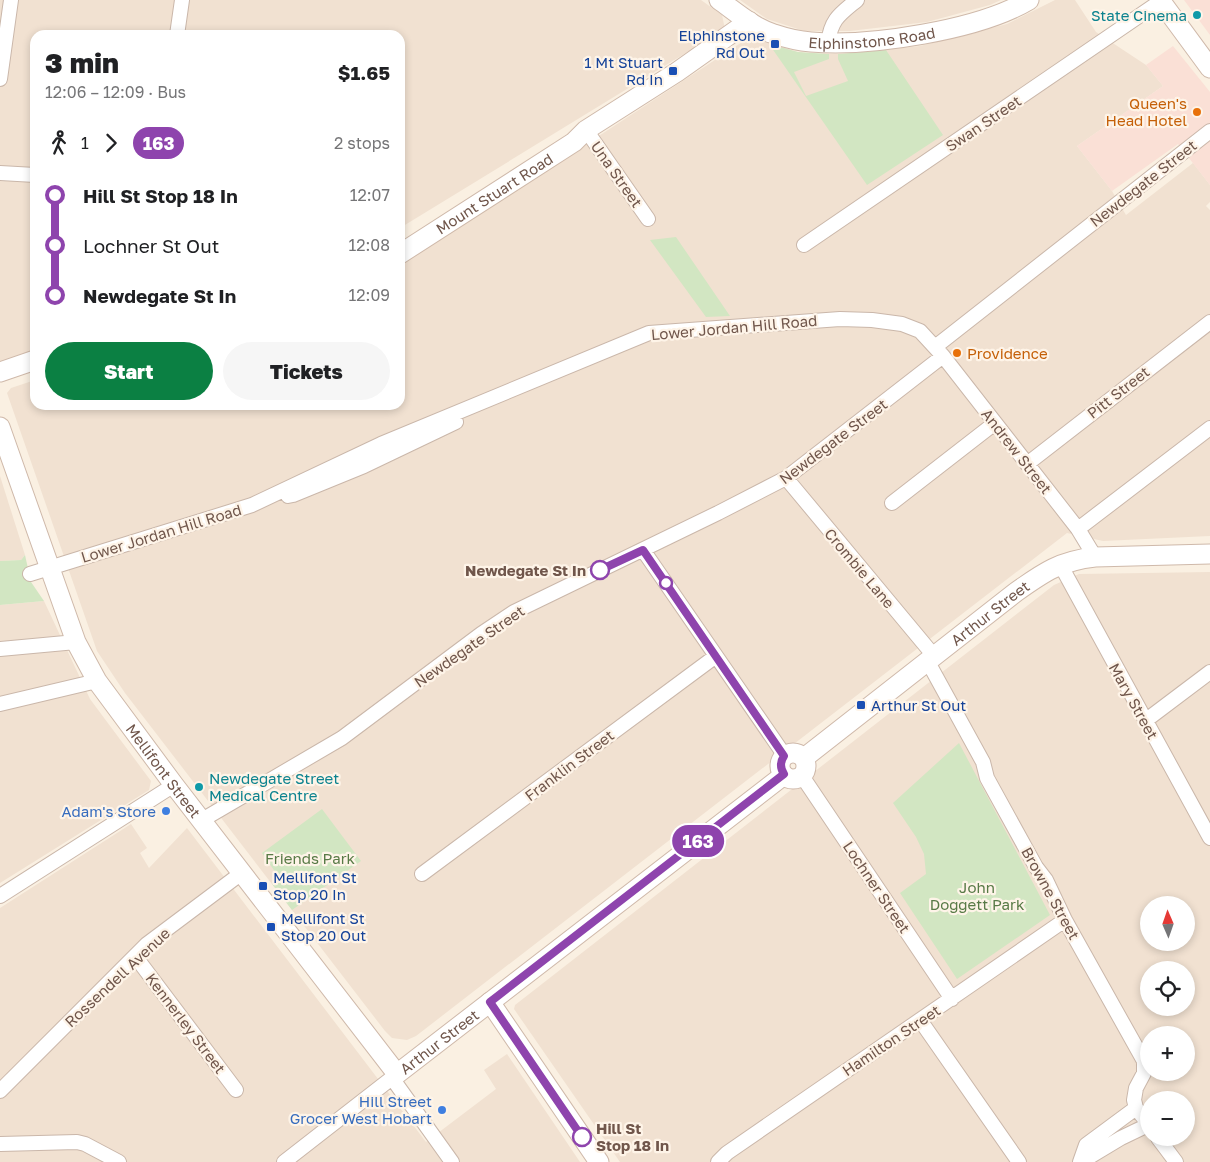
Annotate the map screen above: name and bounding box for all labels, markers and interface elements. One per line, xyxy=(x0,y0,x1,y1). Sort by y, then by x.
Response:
place label: State Cinema xyxy=(1091,6,1187,24)
marker: State Cinema xyxy=(1191,9,1203,21)
street label: Elphinstone Road xyxy=(808,23,937,52)
place label: Elphinstone Rd Out xyxy=(678,26,765,61)
marker: Elphinstone Rd Out xyxy=(769,38,781,50)
text: 3 min xyxy=(45,46,119,79)
place label: 1 Mt Stuart Rd In xyxy=(584,53,663,88)
text: $1.65 xyxy=(338,61,390,84)
marker: 1 Mt Stuart Rd In xyxy=(667,65,679,77)
text: 12:06 – 12:09 · Bus xyxy=(45,82,186,102)
street label: Swan Street xyxy=(942,91,1024,155)
place label: Queen's Head Hotel xyxy=(1106,94,1187,129)
marker: Queen's Head Hotel xyxy=(1191,106,1203,118)
icon: walk xyxy=(45,129,73,157)
icon: forward xyxy=(97,129,125,157)
text: 163 xyxy=(143,132,174,154)
text: 1 xyxy=(81,133,89,153)
text: 2 stops xyxy=(334,133,390,153)
street label: Newdegate Street xyxy=(1086,136,1200,230)
street label: Una Street xyxy=(588,137,646,211)
street label: Mount Stuart Road xyxy=(432,149,556,238)
text: Hill St Stop 18 In xyxy=(83,184,238,207)
text: 12:07 xyxy=(350,185,390,205)
text: Lochner St Out xyxy=(83,234,219,257)
text: 12:08 xyxy=(348,235,390,255)
text: Newdegate St In xyxy=(83,284,236,307)
text: 12:09 xyxy=(349,285,390,305)
street label: Lower Jordan Hill Road xyxy=(650,311,818,343)
button: Start xyxy=(45,342,213,400)
button: Tickets xyxy=(223,342,390,400)
place label: Providence xyxy=(967,344,1048,362)
marker: Providence xyxy=(951,347,963,359)
street label: Pitt Street xyxy=(1083,362,1153,422)
street label: Newdegate Street xyxy=(776,395,890,487)
street label: Andrew Street xyxy=(978,405,1056,497)
street label: Lower Jordan Hill Road xyxy=(79,500,243,566)
street label: Crombie Lane xyxy=(821,524,899,612)
marker: Newdegate St In xyxy=(590,560,610,580)
place label: Newdegate St In xyxy=(465,561,586,579)
unlabelled marker xyxy=(659,576,673,590)
street label: Arthur Street xyxy=(947,576,1033,649)
street label: Newdegate Street xyxy=(410,601,528,691)
street label: Mary Street xyxy=(1106,660,1162,742)
place label: Arthur St Out xyxy=(871,696,966,714)
marker: Arthur St Out xyxy=(855,699,867,711)
street label: Mellifont Street xyxy=(123,720,205,821)
street label: Franklin Street xyxy=(521,726,617,804)
place label: Newdegate Street Medical Centre xyxy=(209,769,339,804)
marker: Newdegate Street Medical Centre xyxy=(193,781,205,793)
place label: Adam's Store xyxy=(62,802,156,820)
marker: Adam's Store xyxy=(160,805,172,817)
line badge: 163 xyxy=(669,825,727,857)
text: 163 xyxy=(682,830,714,852)
street label: Lochner Street xyxy=(840,838,914,936)
street label: Browne Street xyxy=(1018,844,1084,942)
park label: Friends Park xyxy=(265,849,356,867)
place label: Mellifont St Stop 20 In xyxy=(273,868,357,903)
park label: John Doggett Park xyxy=(930,878,1025,913)
marker: Mellifont St Stop 20 In xyxy=(257,880,269,892)
north arrow xyxy=(1140,896,1195,951)
map controls xyxy=(1140,896,1195,1146)
place label: Mellifont St Stop 20 Out xyxy=(281,909,366,944)
marker: Mellifont St Stop 20 Out xyxy=(265,921,277,933)
street label: Rossendell Avenue xyxy=(61,923,173,1030)
button: locate xyxy=(1140,961,1195,1016)
street label: Kennerley Street xyxy=(142,969,230,1077)
street label: Hamilton Street xyxy=(839,1001,943,1079)
street label: Arthur Street xyxy=(396,1005,482,1078)
button: + xyxy=(1140,1026,1195,1081)
button: − xyxy=(1140,1091,1195,1146)
place label: Hill Street Grocer West Hobart xyxy=(290,1092,432,1127)
marker: Hill Street Grocer West Hobart xyxy=(436,1104,448,1116)
place label: Hill St Stop 18 In xyxy=(596,1119,669,1154)
marker: Hill St Stop 18 In xyxy=(572,1127,592,1147)

